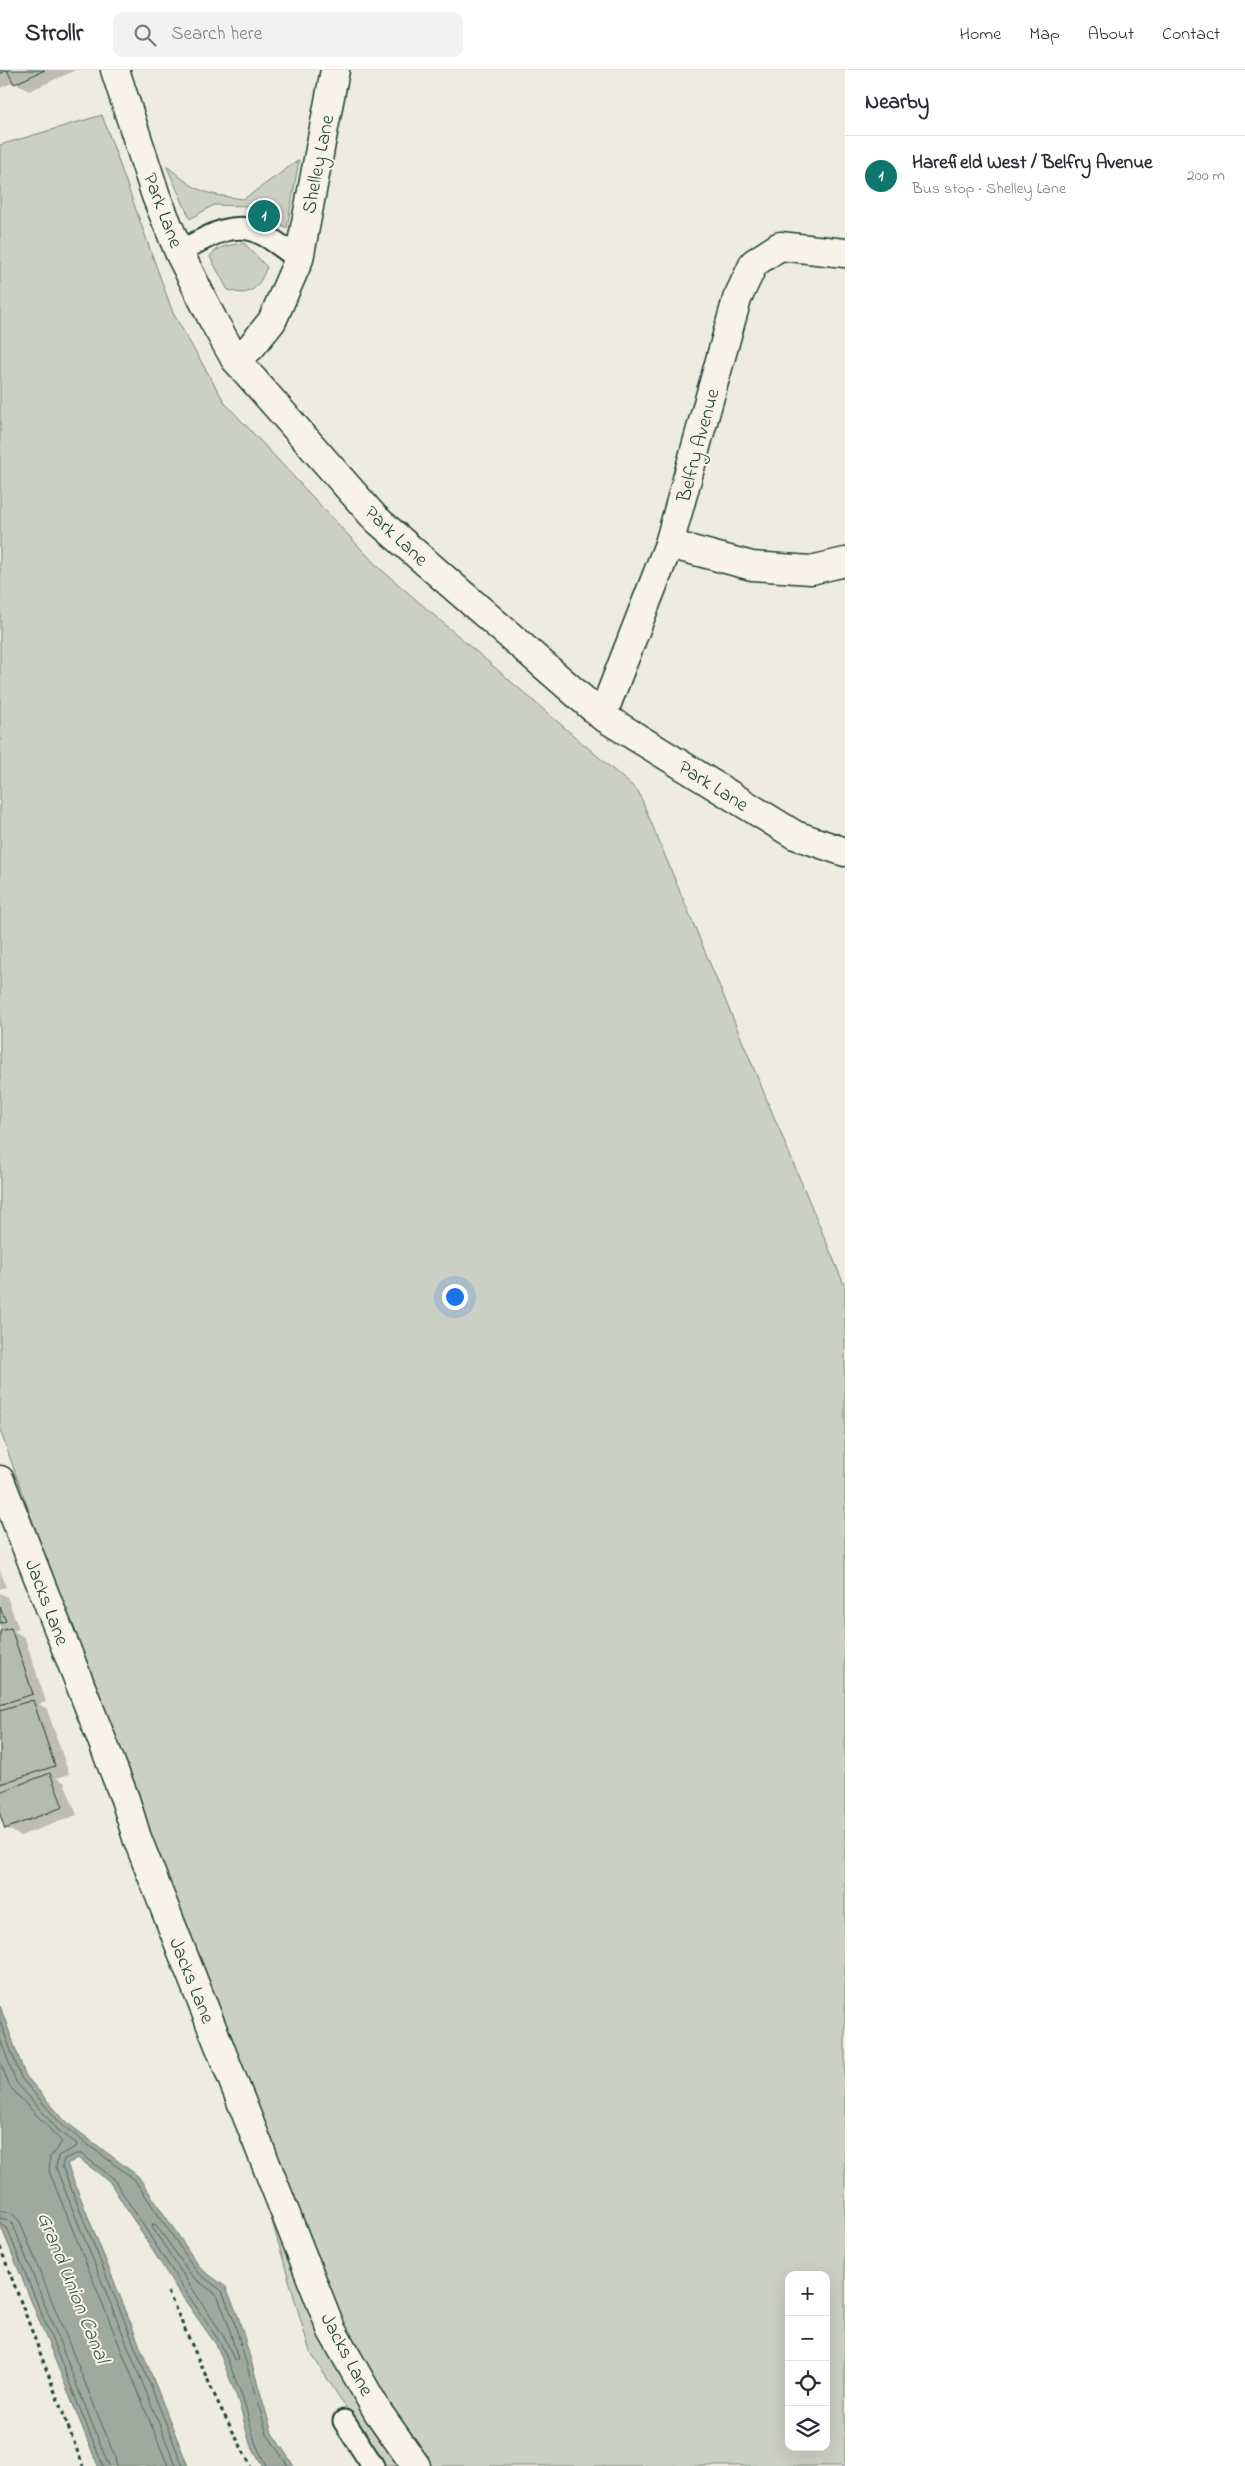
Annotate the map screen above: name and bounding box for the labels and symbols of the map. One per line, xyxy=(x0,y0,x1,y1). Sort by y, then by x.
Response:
street label: Shelley Lane xyxy=(296,113,343,216)
street label: Park Lane xyxy=(134,169,189,253)
pin: 1 xyxy=(248,197,280,235)
street label: Belfry Avenue xyxy=(670,386,729,507)
street label: Park Lane xyxy=(357,500,434,574)
street label: Park Lane xyxy=(672,754,754,820)
your location xyxy=(442,1284,468,1310)
street label: Jacks Lane xyxy=(16,1555,75,1650)
street label: Jacks Lane xyxy=(160,1934,221,2028)
water label: Grand Union Canal xyxy=(28,2208,117,2370)
street label: Jacks Lane xyxy=(312,2308,380,2402)

